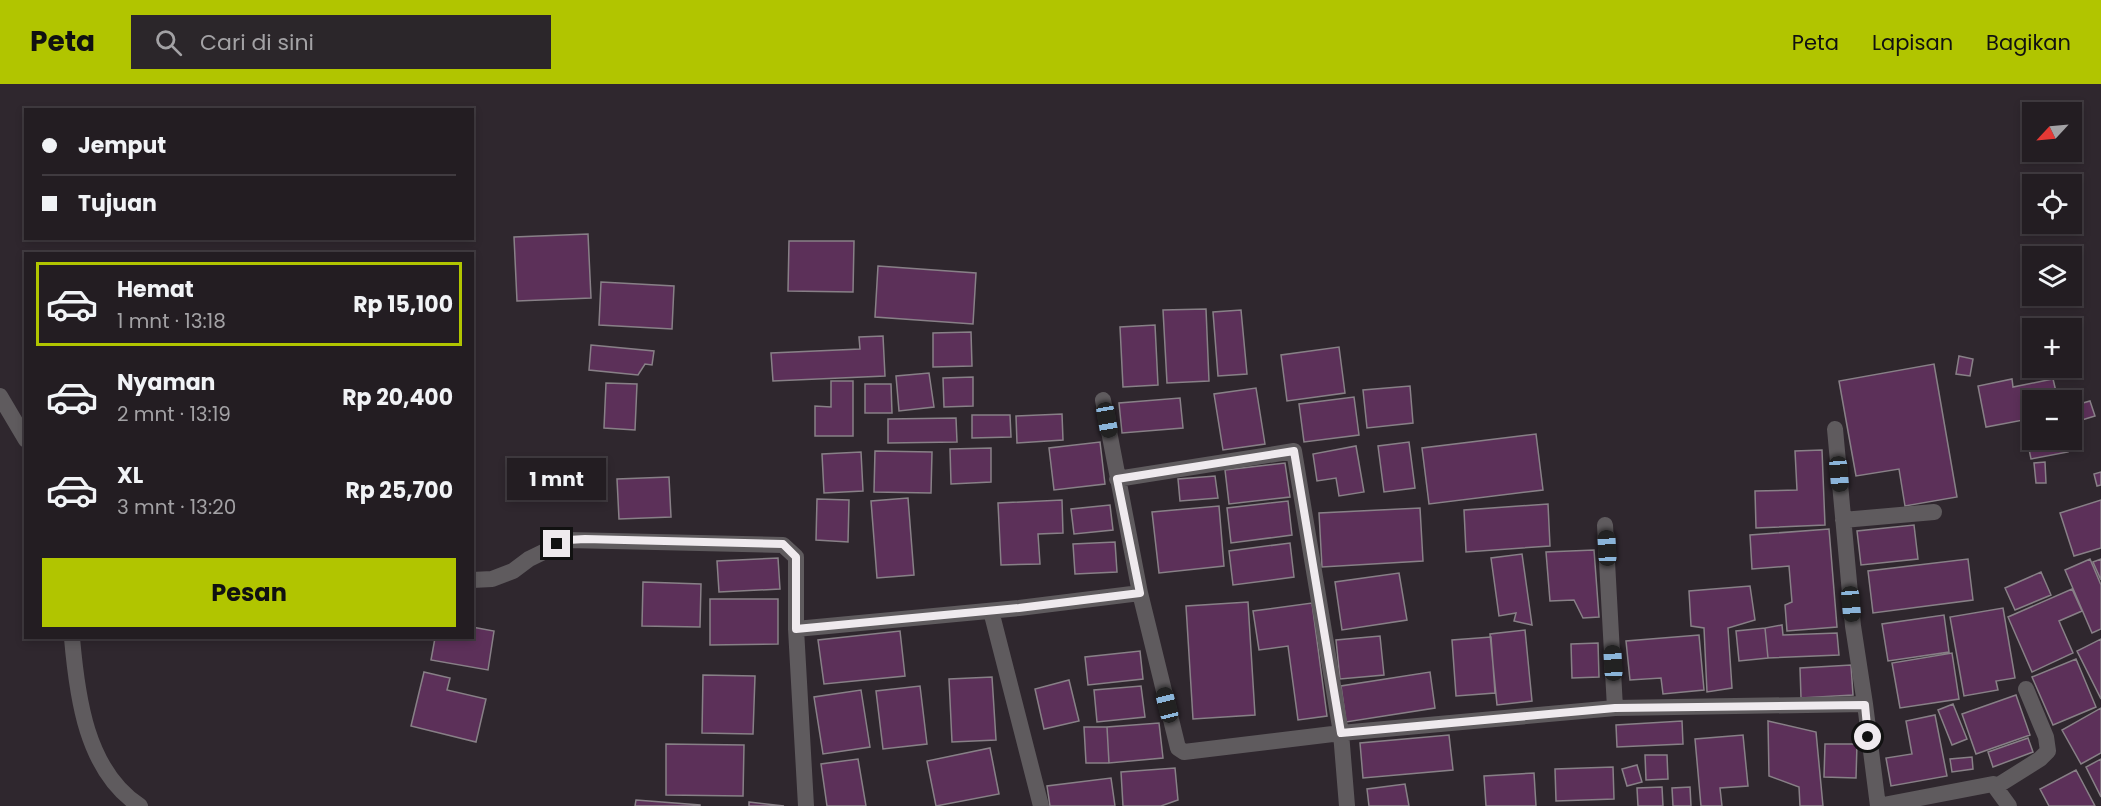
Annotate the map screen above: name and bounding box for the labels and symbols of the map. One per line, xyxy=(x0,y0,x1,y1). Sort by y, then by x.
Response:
north arrow xyxy=(2022,102,2082,162)
car xyxy=(1095,401,1119,439)
car xyxy=(1828,455,1850,493)
callout: 1 mnt xyxy=(508,457,606,499)
route end xyxy=(543,530,570,557)
car xyxy=(1597,530,1617,566)
car xyxy=(1840,585,1862,623)
car xyxy=(1603,645,1623,681)
car xyxy=(1154,685,1180,725)
route start xyxy=(1854,723,1881,750)

